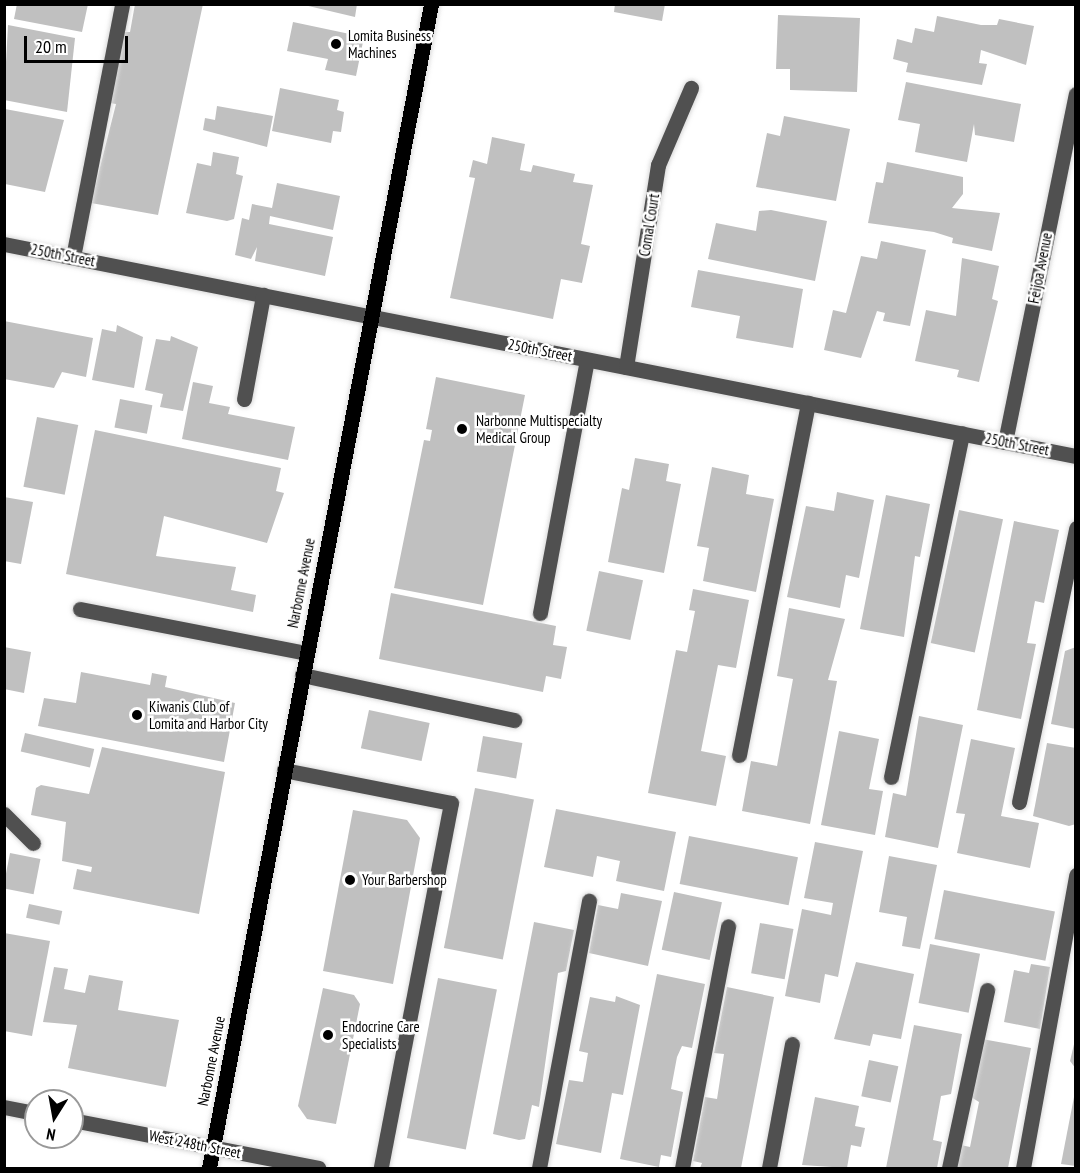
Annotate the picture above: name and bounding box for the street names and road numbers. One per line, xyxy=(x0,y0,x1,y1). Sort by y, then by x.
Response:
street label: Comal Court xyxy=(635,192,663,258)
street label: Feijoa Avenue xyxy=(1024,231,1056,305)
street label: 250th Street xyxy=(29,240,97,270)
street label: 250th Street xyxy=(506,335,574,365)
street label: 250th Street xyxy=(983,429,1051,459)
street label: Narbonne Avenue xyxy=(283,536,319,630)
street label: Narbonne Avenue xyxy=(193,1014,229,1108)
street label: West 248th Street xyxy=(147,1126,243,1162)

